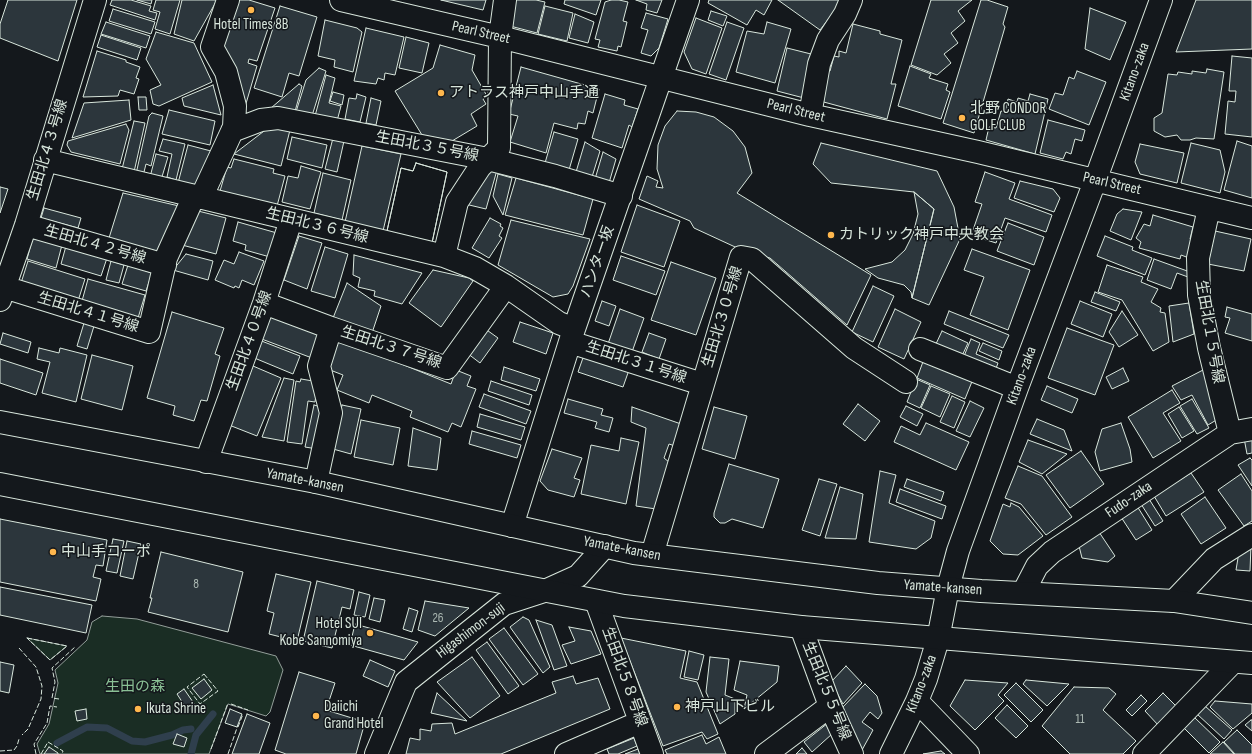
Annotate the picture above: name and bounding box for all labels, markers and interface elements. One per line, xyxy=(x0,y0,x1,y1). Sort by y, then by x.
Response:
marker: Hotel Times 8B xyxy=(246,5,256,15)
place label: Hotel Times 8B xyxy=(213,16,289,34)
street label: Pearl Street xyxy=(450,18,512,48)
street label: Kitano-zaka xyxy=(1116,40,1154,104)
place label: アトラス神戸中山手通 xyxy=(449,84,599,102)
marker: アトラス神戸中山手通 xyxy=(436,88,446,98)
street label: Pearl Street xyxy=(765,95,827,127)
street label: 生田北４３号線 xyxy=(24,97,72,203)
place label: 北野 CONDOR GOLF CLUB xyxy=(970,100,1046,135)
marker: 北野 CONDOR GOLF CLUB xyxy=(957,113,967,123)
street label: 生田北３５号線 xyxy=(374,128,480,166)
street label: Pearl Street xyxy=(1081,169,1143,199)
street label: 生田北３６号線 xyxy=(264,205,370,247)
street label: 生田北４２号線 xyxy=(42,222,148,268)
street label: ハンター坂 xyxy=(577,224,619,300)
place label: カトリック神戸中央教会 xyxy=(839,226,1004,244)
marker: カトリック神戸中央教会 xyxy=(826,230,836,240)
street label: 生田北３０号線 xyxy=(699,264,747,370)
street label: 生田北１５号線 xyxy=(1191,279,1227,385)
street label: 生田北４１号線 xyxy=(35,289,141,337)
street label: 生田北４０号線 xyxy=(224,289,276,393)
street label: 生田北３７号線 xyxy=(338,323,444,373)
street label: 生田北３１号線 xyxy=(583,338,689,388)
street label: Kitano-zaka xyxy=(1003,344,1041,408)
street label: Yamate-kansen xyxy=(265,465,345,497)
street label: Fudo-zaka xyxy=(1102,478,1156,522)
street label: Yamate-kansen xyxy=(582,533,662,565)
place label: 中山手コーポ xyxy=(61,543,151,561)
marker: 中山手コーポ xyxy=(48,547,58,557)
street label: Yamate-kansen xyxy=(903,576,983,600)
house number: 8 xyxy=(193,577,199,593)
street label: Higashimon-suji xyxy=(433,599,509,663)
house number: 26 xyxy=(432,611,444,627)
place label: Hotel SUI Kobe Sannomiya xyxy=(280,615,362,650)
street label: 生田北５８号線 xyxy=(598,625,650,729)
marker: Hotel SUI Kobe Sannomiya xyxy=(365,628,375,638)
street label: 生田北５５号線 xyxy=(798,639,854,743)
street label: Kitano-zaka xyxy=(903,652,941,716)
park label: 生田の森 xyxy=(105,678,165,696)
place label: Daiichi Grand Hotel xyxy=(324,698,384,733)
place label: 神戸山下ビル xyxy=(685,698,775,716)
place label: Ikuta Shrine xyxy=(146,700,206,718)
marker: 神戸山下ビル xyxy=(672,702,682,712)
marker: Ikuta Shrine xyxy=(133,704,143,714)
marker: Daiichi Grand Hotel xyxy=(311,711,321,721)
house number: 11 xyxy=(1075,712,1085,728)

